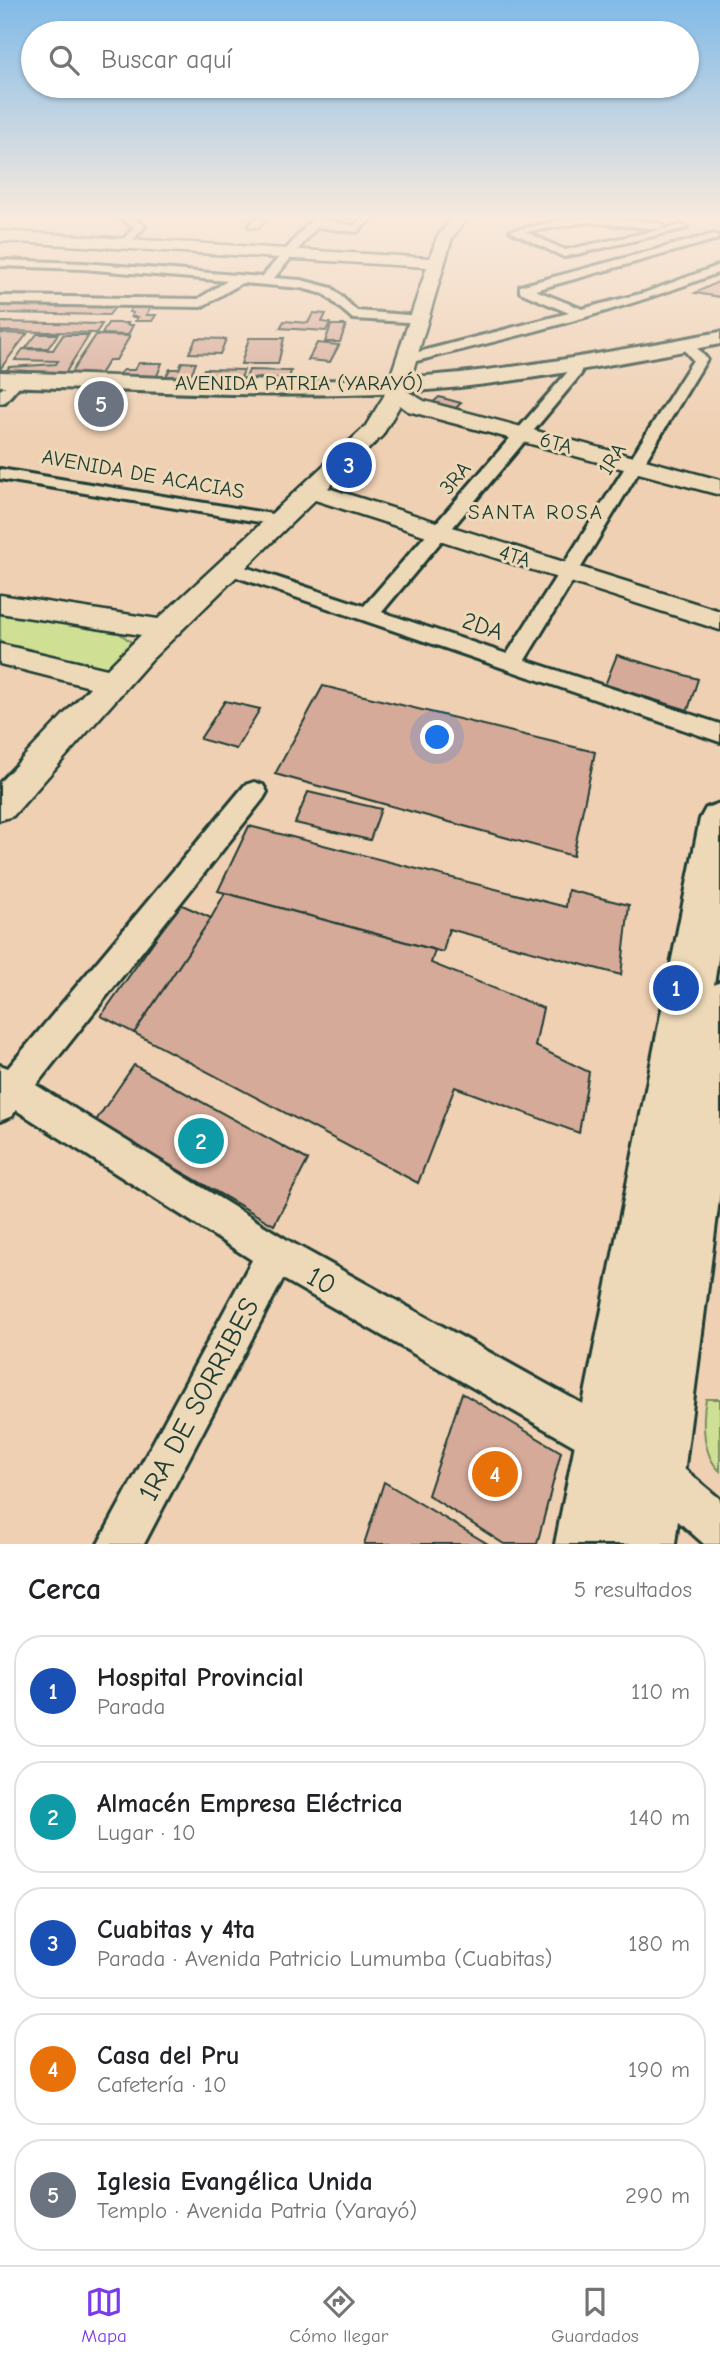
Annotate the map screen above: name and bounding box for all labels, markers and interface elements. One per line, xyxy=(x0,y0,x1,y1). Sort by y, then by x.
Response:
search box xyxy=(21,21,699,98)
icon: search xyxy=(45,41,83,79)
text: Buscar aquí xyxy=(101,45,232,75)
street label: AVENIDA PATRIA (YARAYÓ) xyxy=(175,371,423,395)
pin: 5 xyxy=(78,378,124,430)
street label: 6TA xyxy=(537,427,575,459)
pin: 3 xyxy=(326,439,372,491)
street label: 1RA xyxy=(593,439,631,479)
street label: AVENIDA DE ACACIAS xyxy=(40,444,246,504)
street label: 3RA xyxy=(434,457,476,499)
district label: SANTA ROSA xyxy=(468,500,604,524)
street label: 4TA xyxy=(496,540,534,572)
street label: 2DA xyxy=(459,606,507,646)
your location xyxy=(420,720,454,754)
pin: 1 xyxy=(653,962,699,1014)
pin: 2 xyxy=(178,1115,224,1167)
street label: 10 xyxy=(301,1260,342,1302)
street label: 1RA DE SORRIBES xyxy=(132,1293,266,1506)
pin: 4 xyxy=(472,1448,518,1500)
text: Cerca xyxy=(28,1572,101,1607)
text: 5 resultados xyxy=(574,1576,692,1603)
text: Hospital Provincial xyxy=(97,1663,304,1693)
text: 1 xyxy=(48,1678,58,1705)
text: 110 m xyxy=(631,1678,690,1705)
text: Parada xyxy=(97,1693,165,1720)
text: Almacén Empresa Eléctrica xyxy=(97,1789,403,1819)
text: 2 xyxy=(47,1804,59,1831)
text: 140 m xyxy=(629,1804,690,1831)
text: Lugar · 10 xyxy=(97,1819,196,1846)
text: Cuabitas y 4ta xyxy=(97,1915,255,1945)
text: 3 xyxy=(47,1930,59,1957)
text: 180 m xyxy=(628,1930,690,1957)
text: Parada · Avenida Patricio Lumumba (Cuabitas) xyxy=(97,1945,553,1972)
text: Casa del Pru xyxy=(97,2041,239,2071)
text: 4 xyxy=(48,2056,58,2083)
text: 190 m xyxy=(628,2056,690,2083)
text: Cafetería · 10 xyxy=(97,2071,227,2098)
text: Iglesia Evangélica Unida xyxy=(97,2167,373,2197)
text: 5 xyxy=(47,2182,59,2209)
text: 290 m xyxy=(625,2182,690,2209)
text: Templo · Avenida Patria (Yarayó) xyxy=(97,2197,417,2224)
tab: Mapa xyxy=(81,2283,127,2347)
tab: Cómo llegar xyxy=(289,2283,388,2347)
tab: Guardados xyxy=(551,2283,639,2347)

